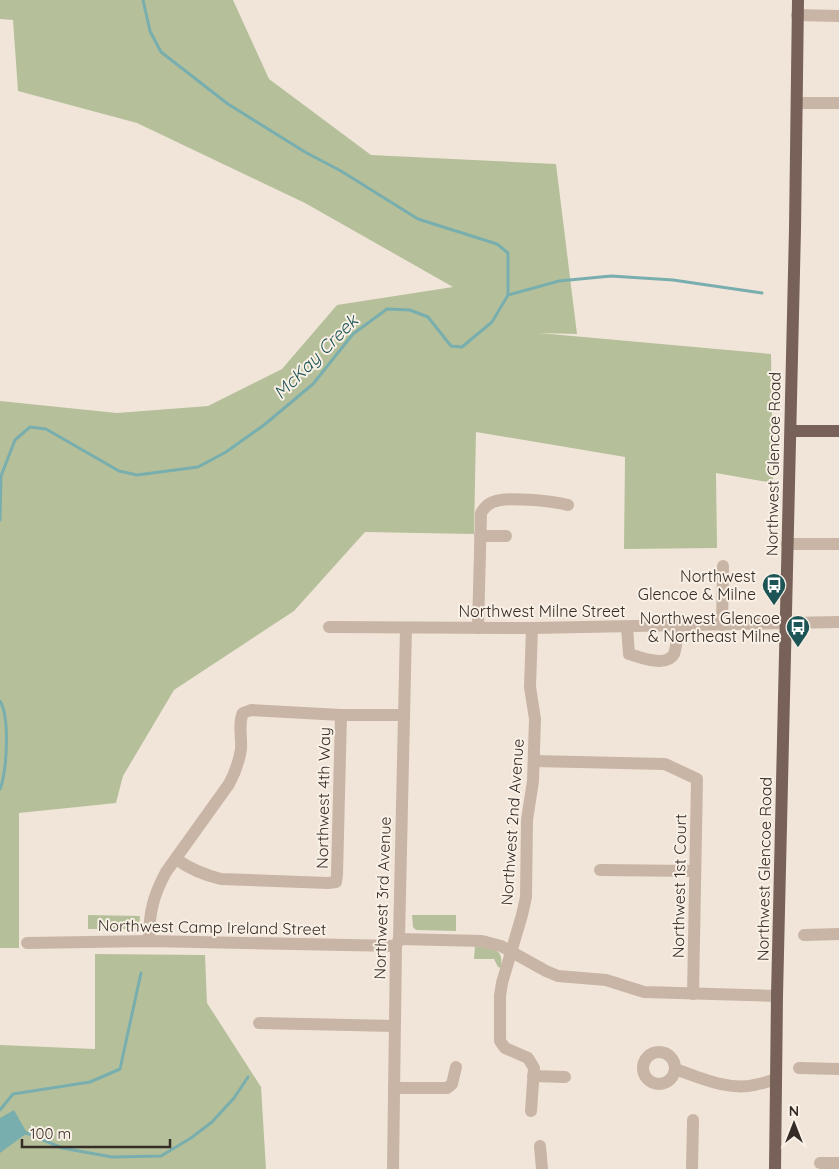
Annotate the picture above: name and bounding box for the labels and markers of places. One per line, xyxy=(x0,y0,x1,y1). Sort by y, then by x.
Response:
place label: Northwest Glencoe & Milne xyxy=(638,566,756,604)
bus stop icon: Northwest Glencoe & Milne xyxy=(761,572,787,606)
place label: Northwest Glencoe & Northeast Milne xyxy=(640,608,780,646)
bus stop icon: Northwest Glencoe & Northeast Milne xyxy=(785,614,811,648)

